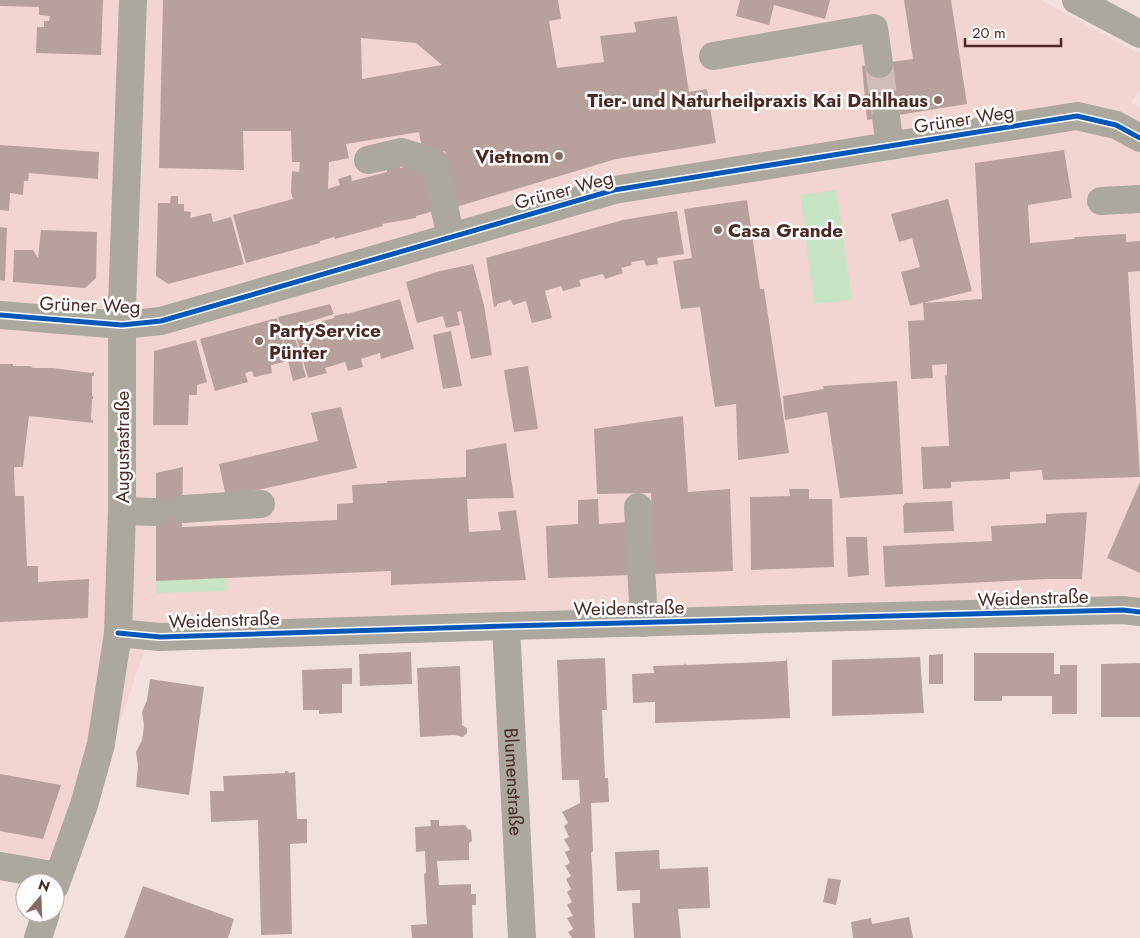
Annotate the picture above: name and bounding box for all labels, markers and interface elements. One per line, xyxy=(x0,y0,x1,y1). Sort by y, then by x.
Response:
scale bar xyxy=(965,15,1061,47)
text: 20 m xyxy=(972,22,1006,44)
place label: Tier- und Naturheilpraxis Kai Dahlhaus xyxy=(587,87,928,114)
marker: Tier- und Naturheilpraxis Kai Dahlhaus xyxy=(932,94,944,106)
street label: Grüner Weg xyxy=(912,98,1016,140)
place label: Vietnom xyxy=(474,143,549,170)
marker: Vietnom xyxy=(553,150,565,162)
street label: Grüner Weg xyxy=(512,164,616,216)
place label: Casa Grande xyxy=(728,217,843,244)
marker: Casa Grande xyxy=(712,224,724,236)
street label: Grüner Weg xyxy=(39,290,141,320)
place label: PartyService Pünter xyxy=(269,317,381,366)
marker: PartyService Pünter xyxy=(253,335,265,347)
street label: Augustastraße xyxy=(109,390,136,503)
street label: Weidenstraße xyxy=(977,583,1089,613)
street label: Weidenstraße xyxy=(573,594,685,622)
street label: Weidenstraße xyxy=(168,605,280,635)
street label: Blumenstraße xyxy=(498,727,530,837)
north arrow xyxy=(15,873,65,923)
text: N xyxy=(36,874,53,897)

